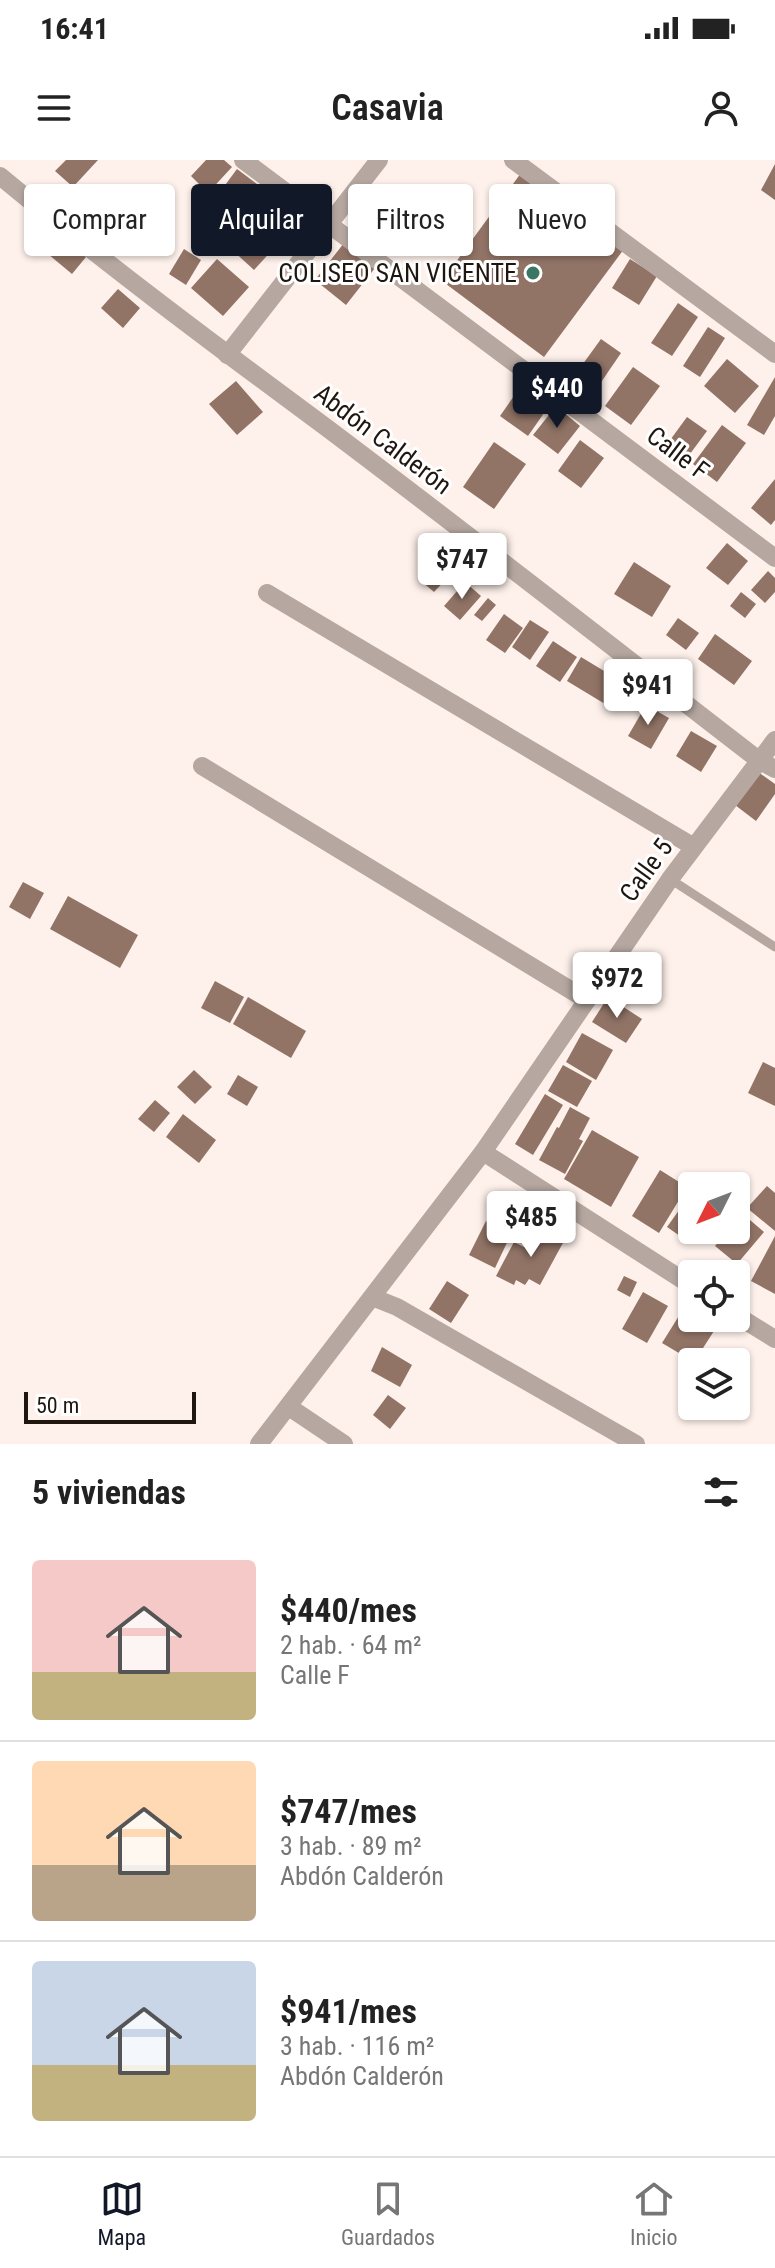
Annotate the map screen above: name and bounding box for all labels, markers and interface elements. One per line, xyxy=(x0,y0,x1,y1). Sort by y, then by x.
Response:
text: 16:41 xyxy=(40,11,109,46)
icon: menu xyxy=(32,86,76,130)
icon: person xyxy=(699,86,743,130)
text: Casavia xyxy=(331,87,444,129)
chip: Comprar xyxy=(24,184,175,256)
chip: Alquilar xyxy=(191,184,332,256)
chip: Filtros xyxy=(348,184,473,256)
chip: Nuevo xyxy=(489,184,615,256)
place label: COLISEO SAN VICENTE xyxy=(278,258,517,288)
marker: COLISEO SAN VICENTE xyxy=(524,264,542,282)
pin: $440 xyxy=(510,362,604,430)
text: $440 xyxy=(531,373,583,403)
street label: Abdón Calderón xyxy=(309,378,457,500)
street label: Calle F xyxy=(641,420,715,486)
pin: $747 xyxy=(415,533,509,601)
text: $747 xyxy=(436,544,488,574)
pin: $941 xyxy=(601,659,695,727)
text: $941 xyxy=(622,670,674,700)
street label: Calle 5 xyxy=(613,833,679,907)
pin: $972 xyxy=(570,952,664,1020)
text: $972 xyxy=(591,963,643,993)
north arrow xyxy=(678,1172,750,1244)
map controls xyxy=(678,1172,750,1420)
pin: $485 xyxy=(484,1191,578,1259)
text: $485 xyxy=(505,1202,557,1232)
button: locate xyxy=(678,1260,750,1332)
button: layers xyxy=(678,1348,750,1420)
scale bar xyxy=(24,1388,196,1424)
text: 50 m xyxy=(36,1393,79,1418)
icon: filters xyxy=(699,1470,743,1514)
text: 5 viviendas xyxy=(32,1472,186,1512)
text: $440/mes xyxy=(280,1590,417,1630)
icon: home xyxy=(96,1592,192,1688)
text: 2 hab. · 64 m² xyxy=(280,1630,422,1660)
text: Calle F xyxy=(280,1660,350,1690)
text: $747/mes xyxy=(280,1791,417,1831)
icon: home xyxy=(96,1793,192,1889)
text: 3 hab. · 89 m² xyxy=(280,1831,422,1861)
text: Abdón Calderón xyxy=(280,1861,444,1891)
text: $941/mes xyxy=(280,1991,417,2031)
icon: home xyxy=(96,1993,192,2089)
text: 3 hab. · 116 m² xyxy=(280,2031,434,2061)
text: Abdón Calderón xyxy=(280,2061,444,2091)
tab: Mapa xyxy=(97,2177,146,2250)
tab: Guardados xyxy=(341,2177,435,2250)
tab: Inicio xyxy=(630,2177,678,2250)

